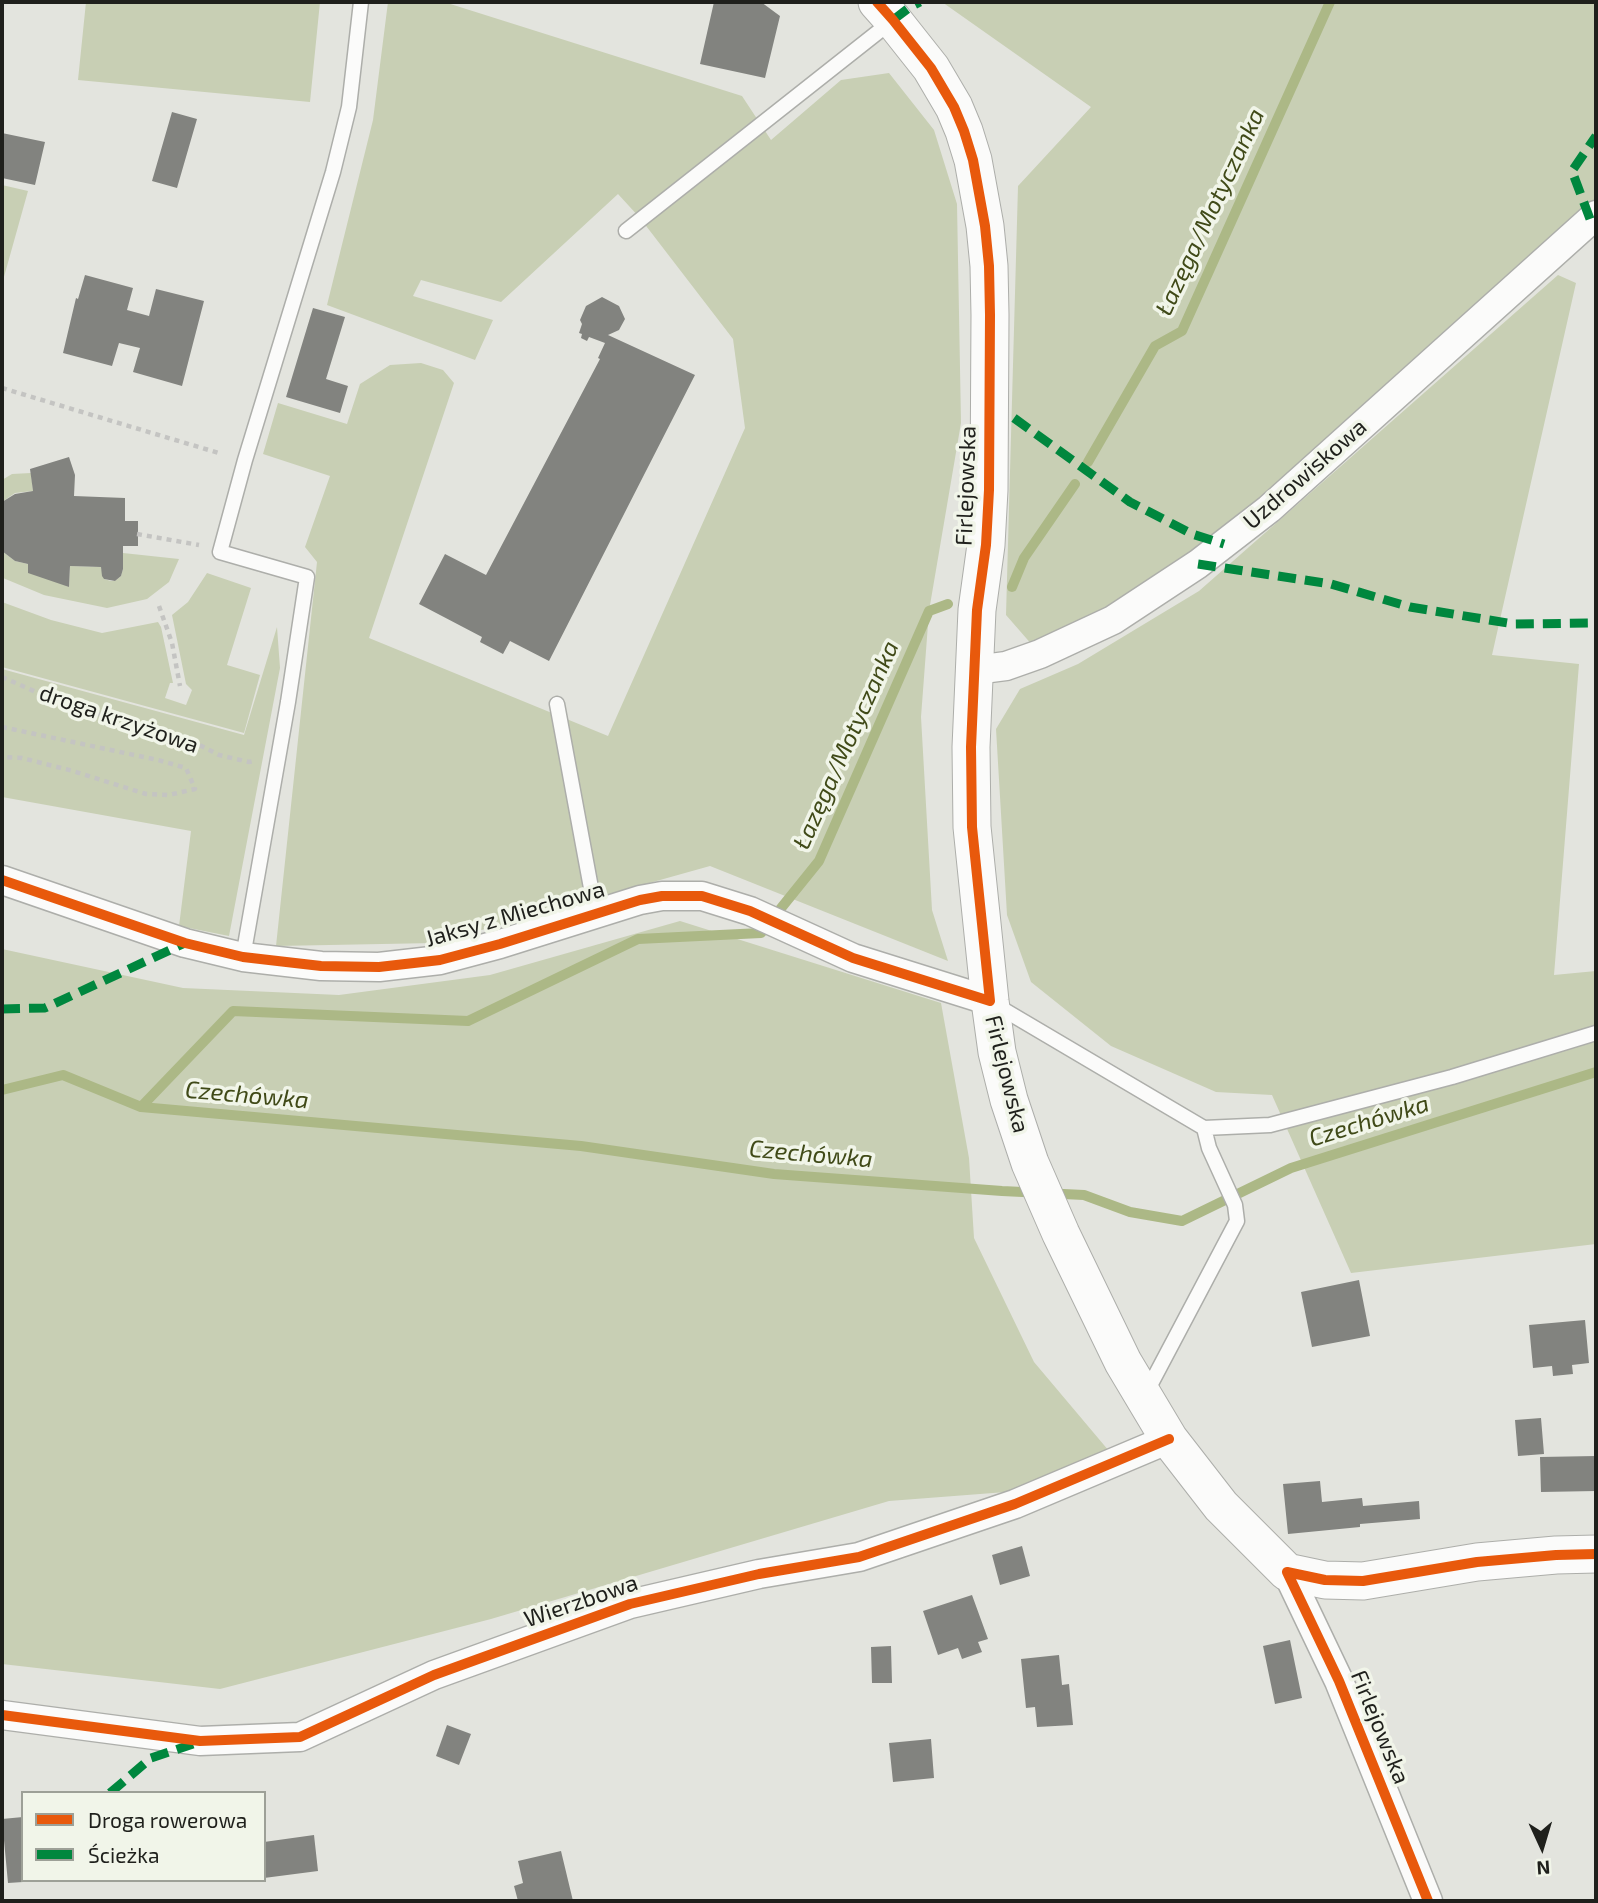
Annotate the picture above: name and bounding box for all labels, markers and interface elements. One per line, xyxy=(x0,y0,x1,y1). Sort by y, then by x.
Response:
water label: Łazęga/Motyczanka xyxy=(1149,104,1271,320)
street label: Uzdrowiskowa xyxy=(1238,413,1372,535)
street label: Firlejowska xyxy=(950,425,982,547)
water label: Łazęga/Motyczanka xyxy=(787,636,905,854)
street label: droga krzyżowa xyxy=(36,679,202,759)
street label: Jaksy z Miechowa xyxy=(422,875,608,953)
street label: Firlejowska xyxy=(979,1012,1035,1136)
water label: Czechówka xyxy=(184,1075,310,1115)
water label: Czechówka xyxy=(1305,1089,1433,1153)
water label: Czechówka xyxy=(748,1134,874,1174)
street label: Wierzbowa xyxy=(521,1569,641,1633)
street label: Firlejowska xyxy=(1345,1666,1415,1788)
legend xyxy=(21,1791,266,1882)
text: Droga rowerowa xyxy=(88,1807,247,1832)
north arrow xyxy=(1507,1812,1577,1882)
text: Ścieżka xyxy=(88,1842,159,1867)
text: N xyxy=(1536,1856,1551,1880)

